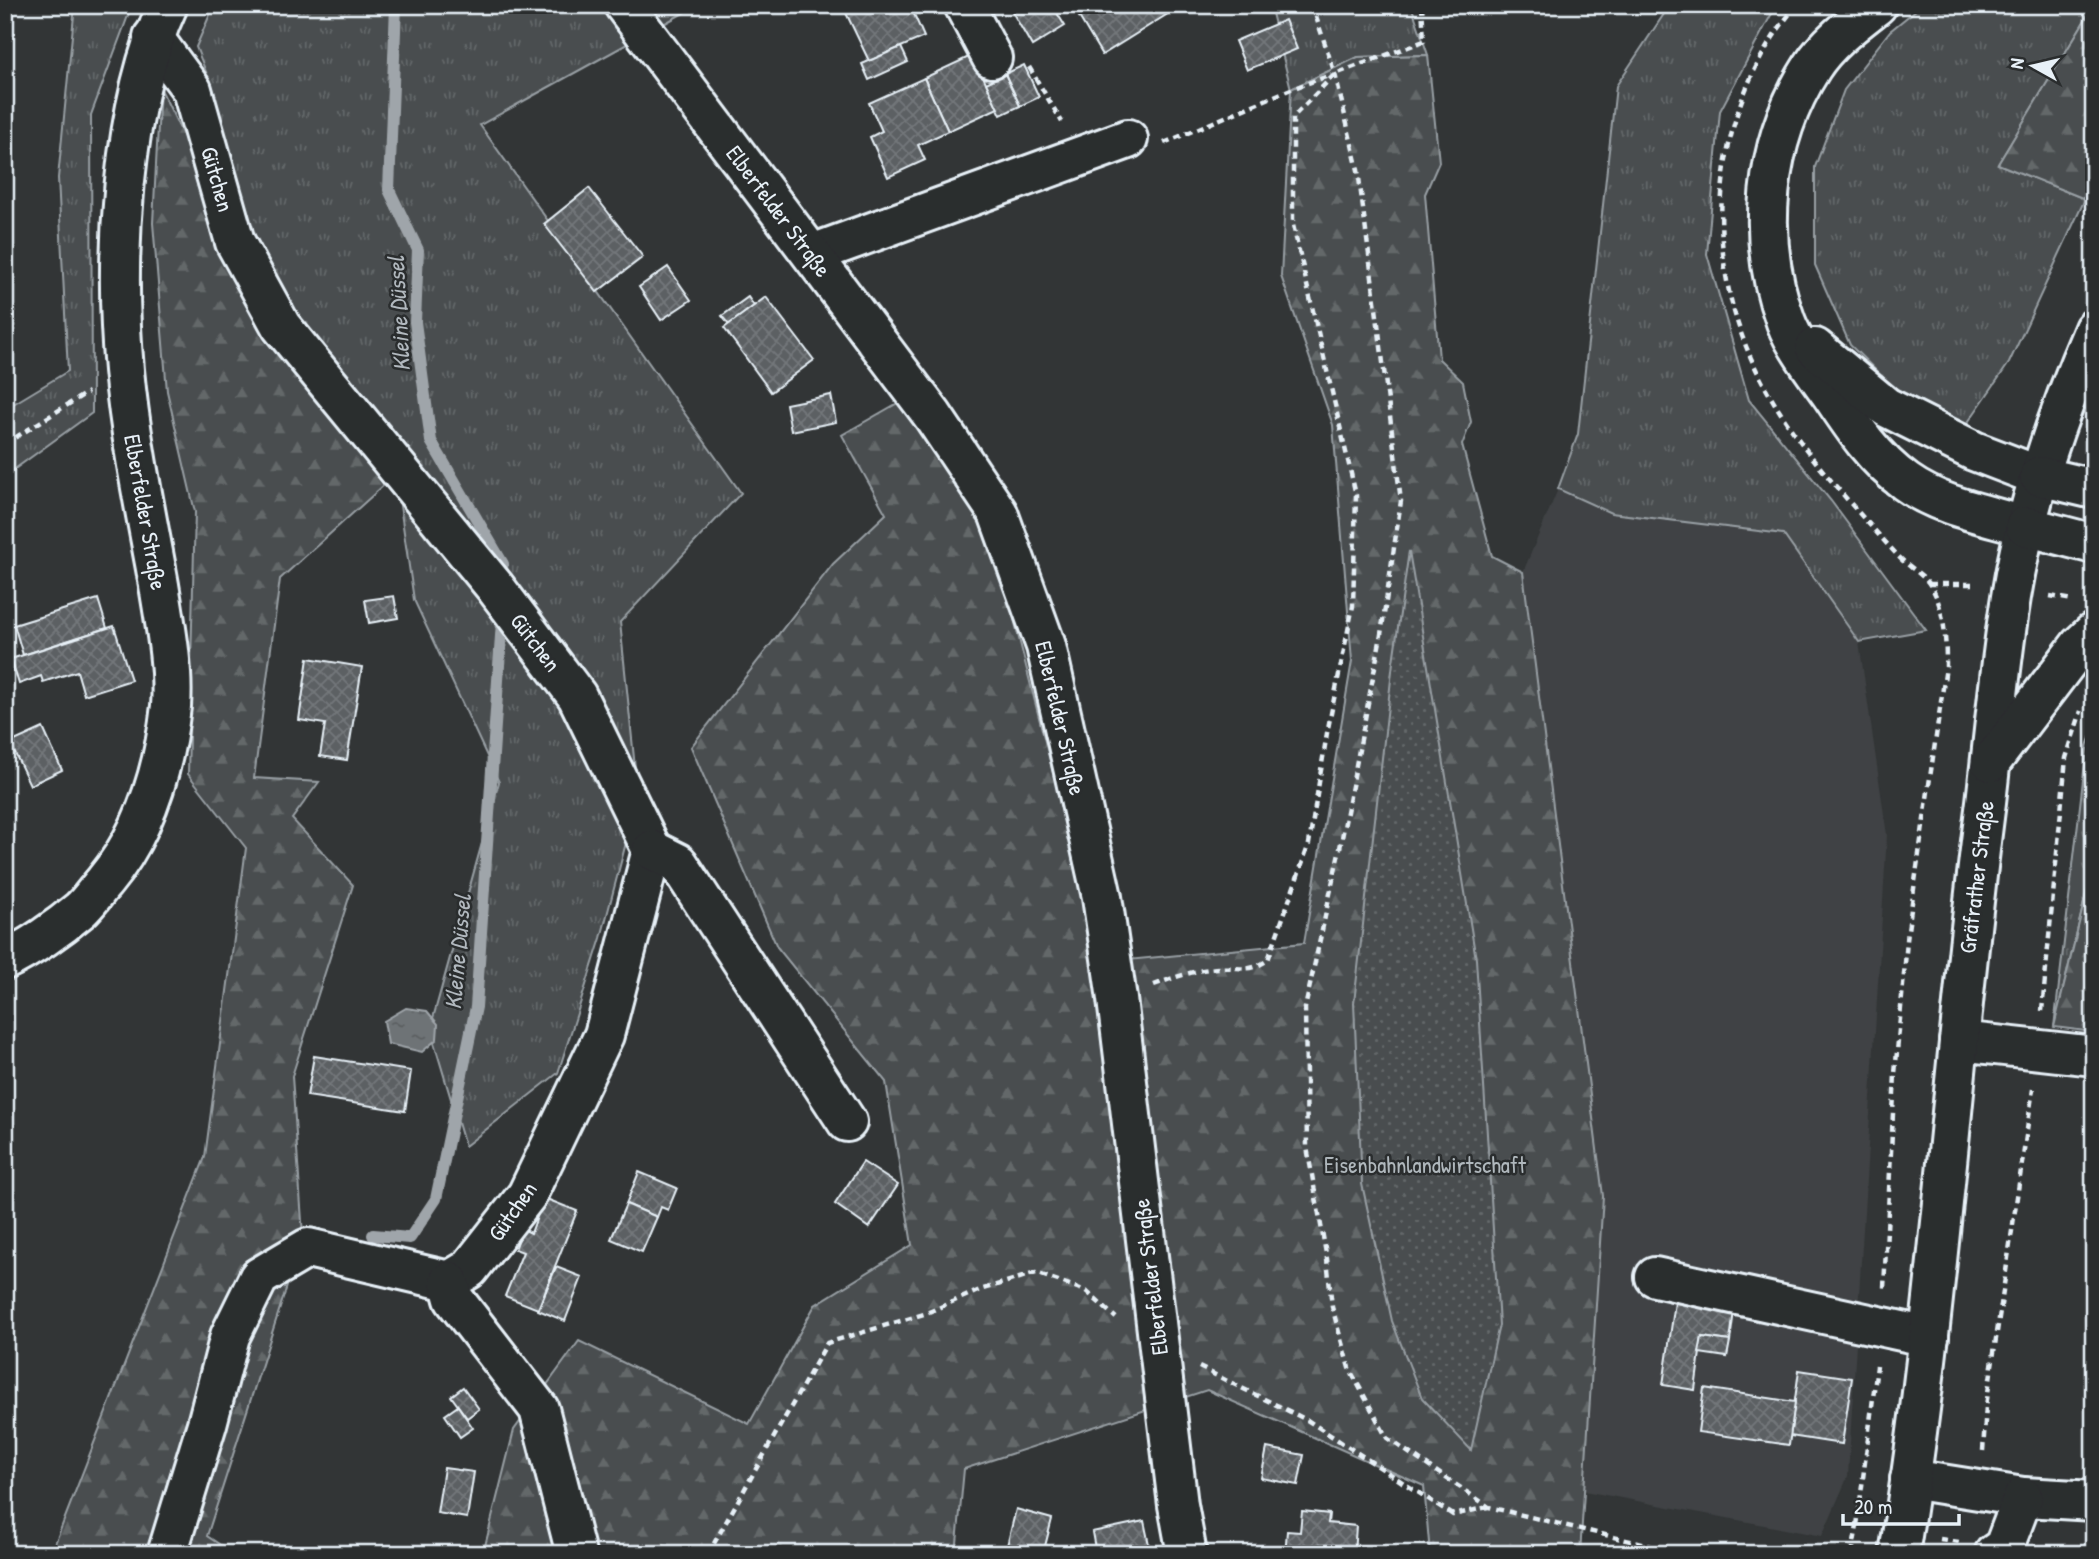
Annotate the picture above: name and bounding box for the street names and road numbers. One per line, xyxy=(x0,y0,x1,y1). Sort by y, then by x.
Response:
street label: Elberfelder Straße xyxy=(719,139,839,283)
street label: Gütchen xyxy=(194,143,242,215)
street label: Elberfelder Straße xyxy=(117,432,175,592)
street label: Gütchen xyxy=(504,606,568,678)
street label: Elberfelder Straße xyxy=(1028,638,1094,798)
street label: Gräfrather Straße xyxy=(1951,799,2001,955)
street label: Gütchen xyxy=(480,1175,544,1247)
street label: Elberfelder Straße xyxy=(1125,1197,1175,1357)

